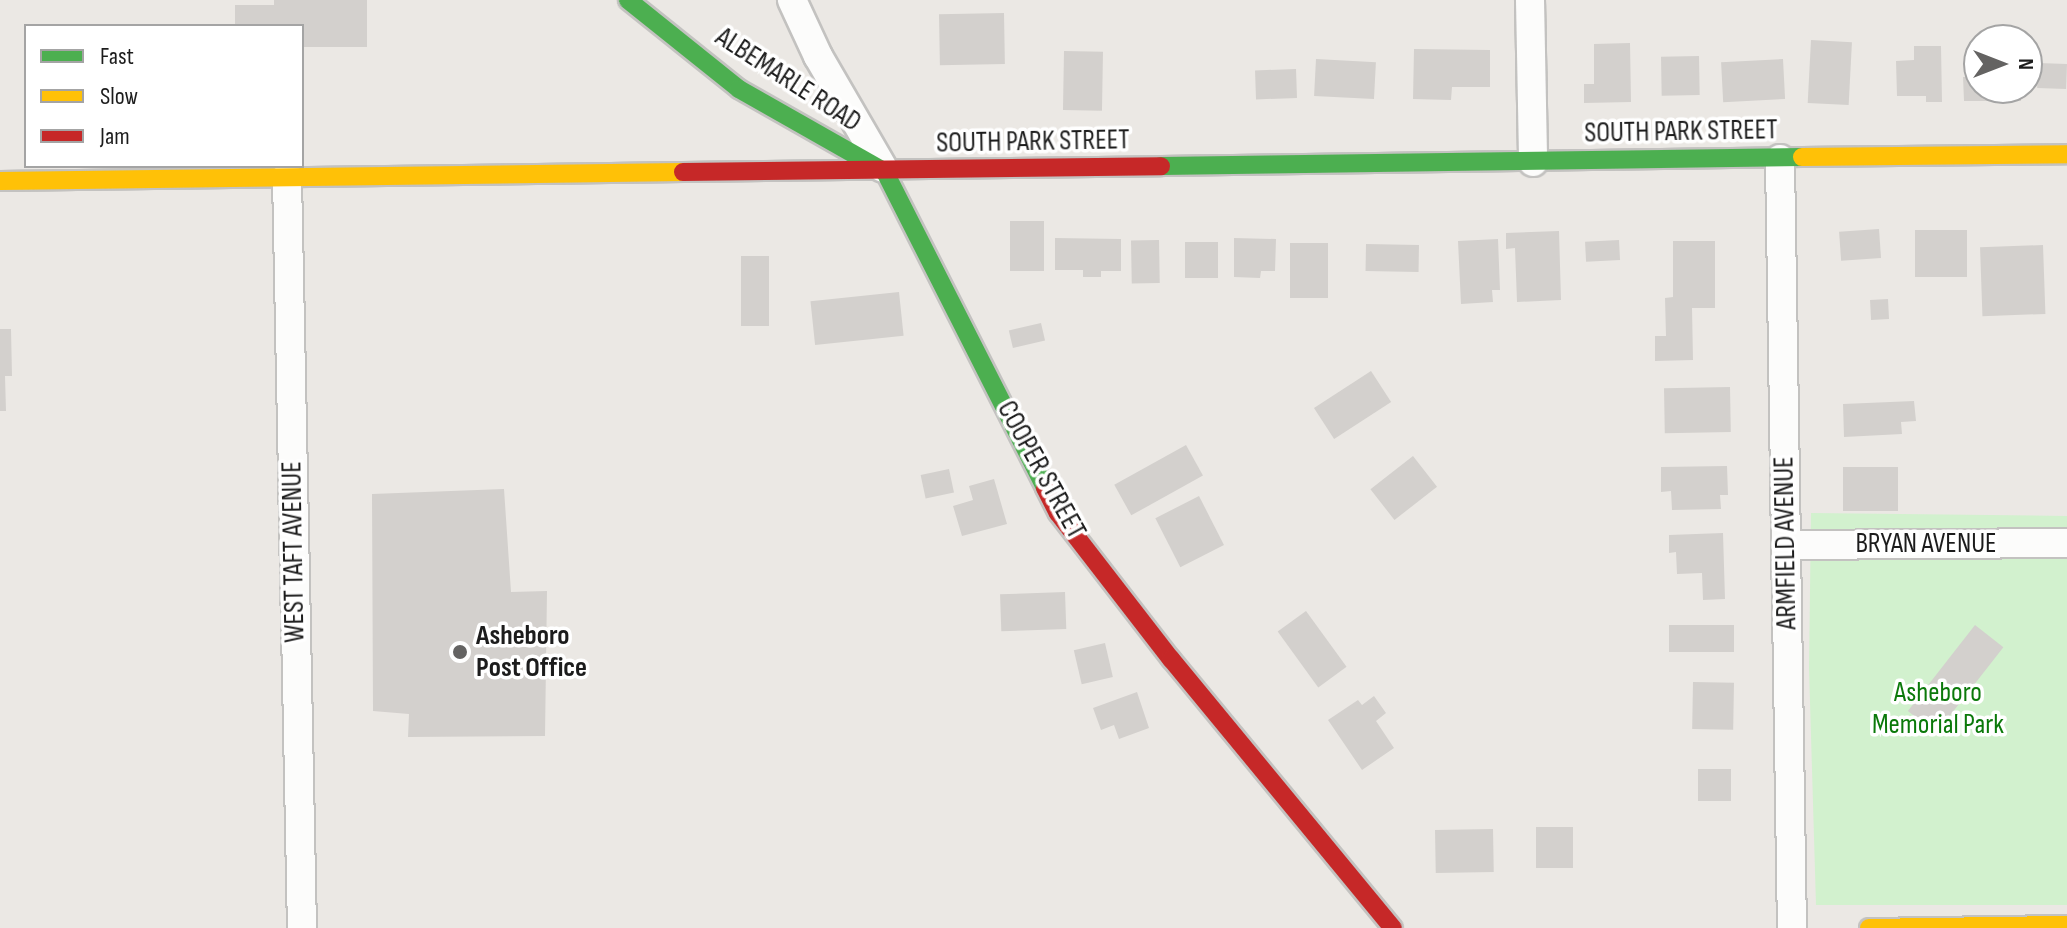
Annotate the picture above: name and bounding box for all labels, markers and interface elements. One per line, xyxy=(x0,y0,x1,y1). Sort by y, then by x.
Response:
street label: ALBEMARLE ROAD xyxy=(709,21,867,139)
legend xyxy=(24,24,304,168)
north arrow xyxy=(1963,24,2043,104)
text: Fast xyxy=(100,42,134,71)
text: N xyxy=(2012,58,2039,70)
text: Slow xyxy=(100,82,138,111)
street label: SOUTH PARK STREET xyxy=(1584,114,1778,150)
text: Jam xyxy=(100,122,130,151)
street label: SOUTH PARK STREET xyxy=(936,124,1130,160)
street label: COOPER STREET xyxy=(989,395,1093,545)
street label: ARMFIELD AVENUE xyxy=(1768,456,1804,630)
street label: WEST TAFT AVENUE xyxy=(276,461,312,643)
street label: BRYAN AVENUE xyxy=(1855,527,1997,561)
place label: Asheboro Post Office xyxy=(476,619,587,685)
marker: Asheboro Post Office xyxy=(451,643,469,661)
park label: Asheboro Memorial Park xyxy=(1872,676,2004,742)

